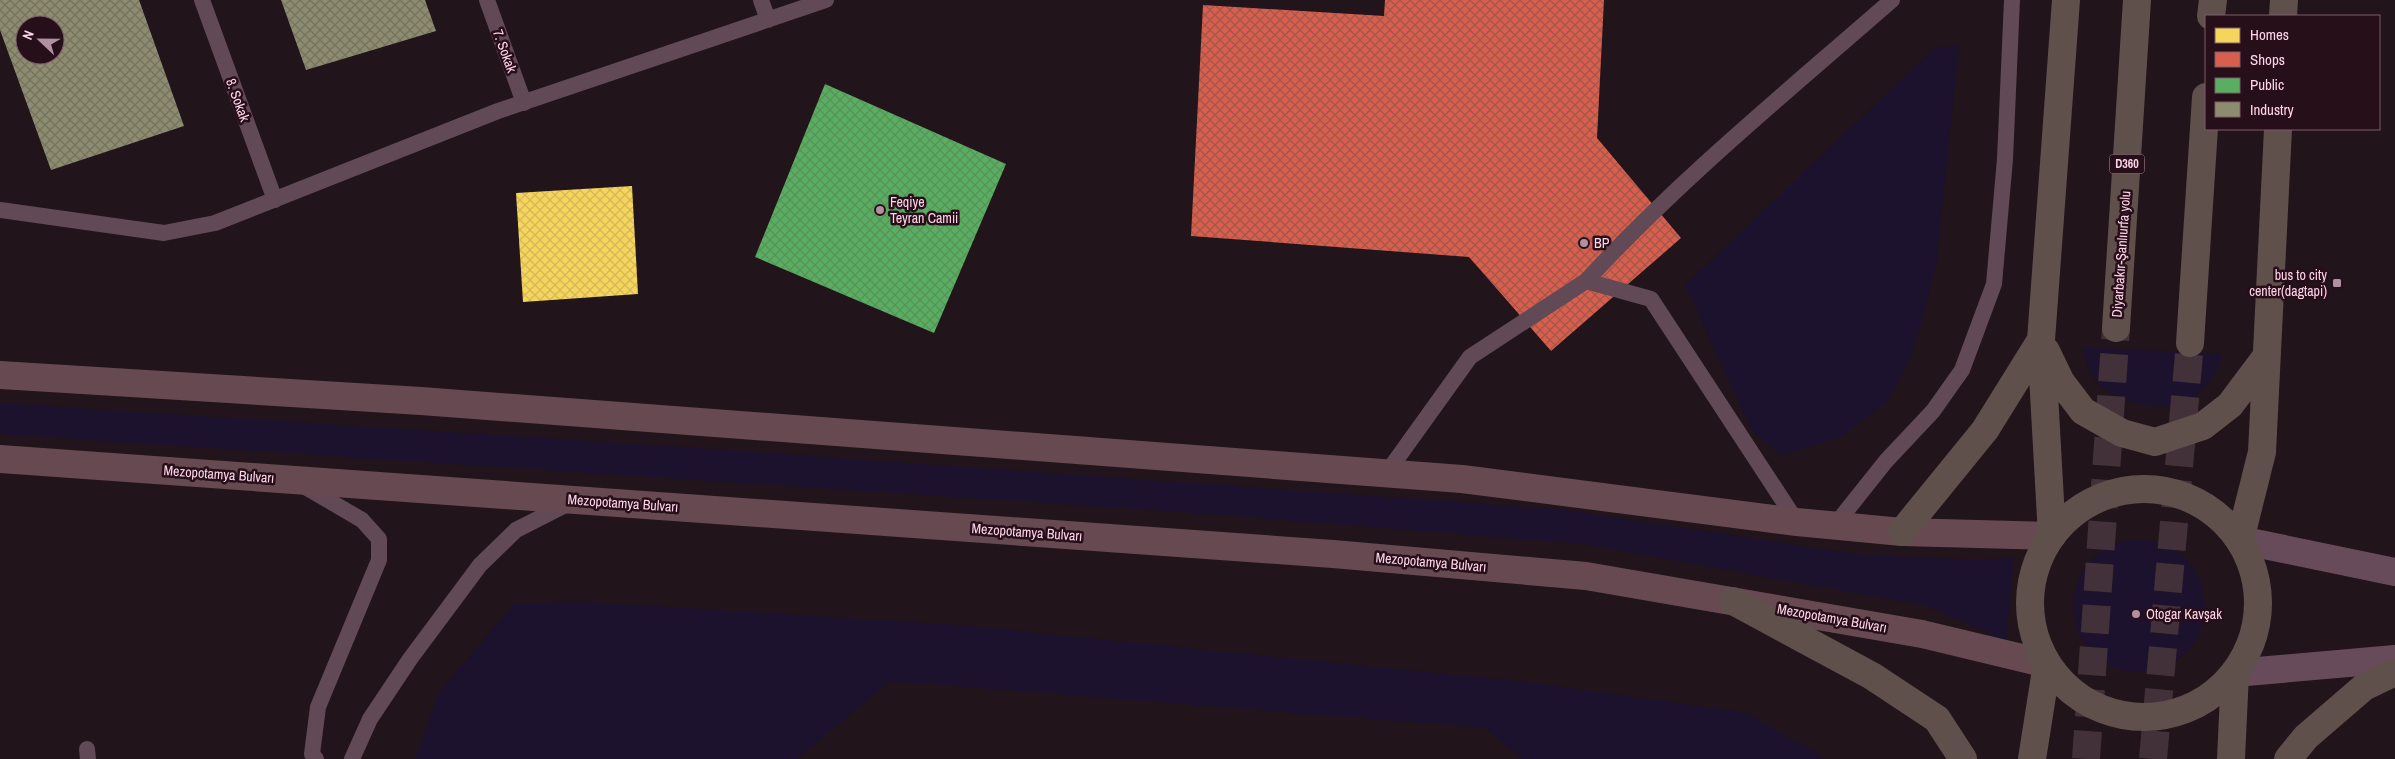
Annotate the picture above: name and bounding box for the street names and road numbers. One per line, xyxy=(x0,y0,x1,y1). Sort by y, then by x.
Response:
street label: 7. Sokak xyxy=(489,27,521,75)
street label: 8. Sokak xyxy=(222,76,254,124)
road number: D360 xyxy=(2110,154,2144,173)
street label: Diyarbakır-Şanlıurfa yolu xyxy=(2108,190,2134,318)
street label: Mezopotamya Bulvarı xyxy=(163,461,275,487)
street label: Mezopotamya Bulvarı xyxy=(567,490,679,516)
street label: Mezopotamya Bulvarı xyxy=(971,519,1083,545)
street label: Mezopotamya Bulvarı xyxy=(1375,548,1487,576)
street label: Mezopotamya Bulvarı xyxy=(1776,599,1888,637)

